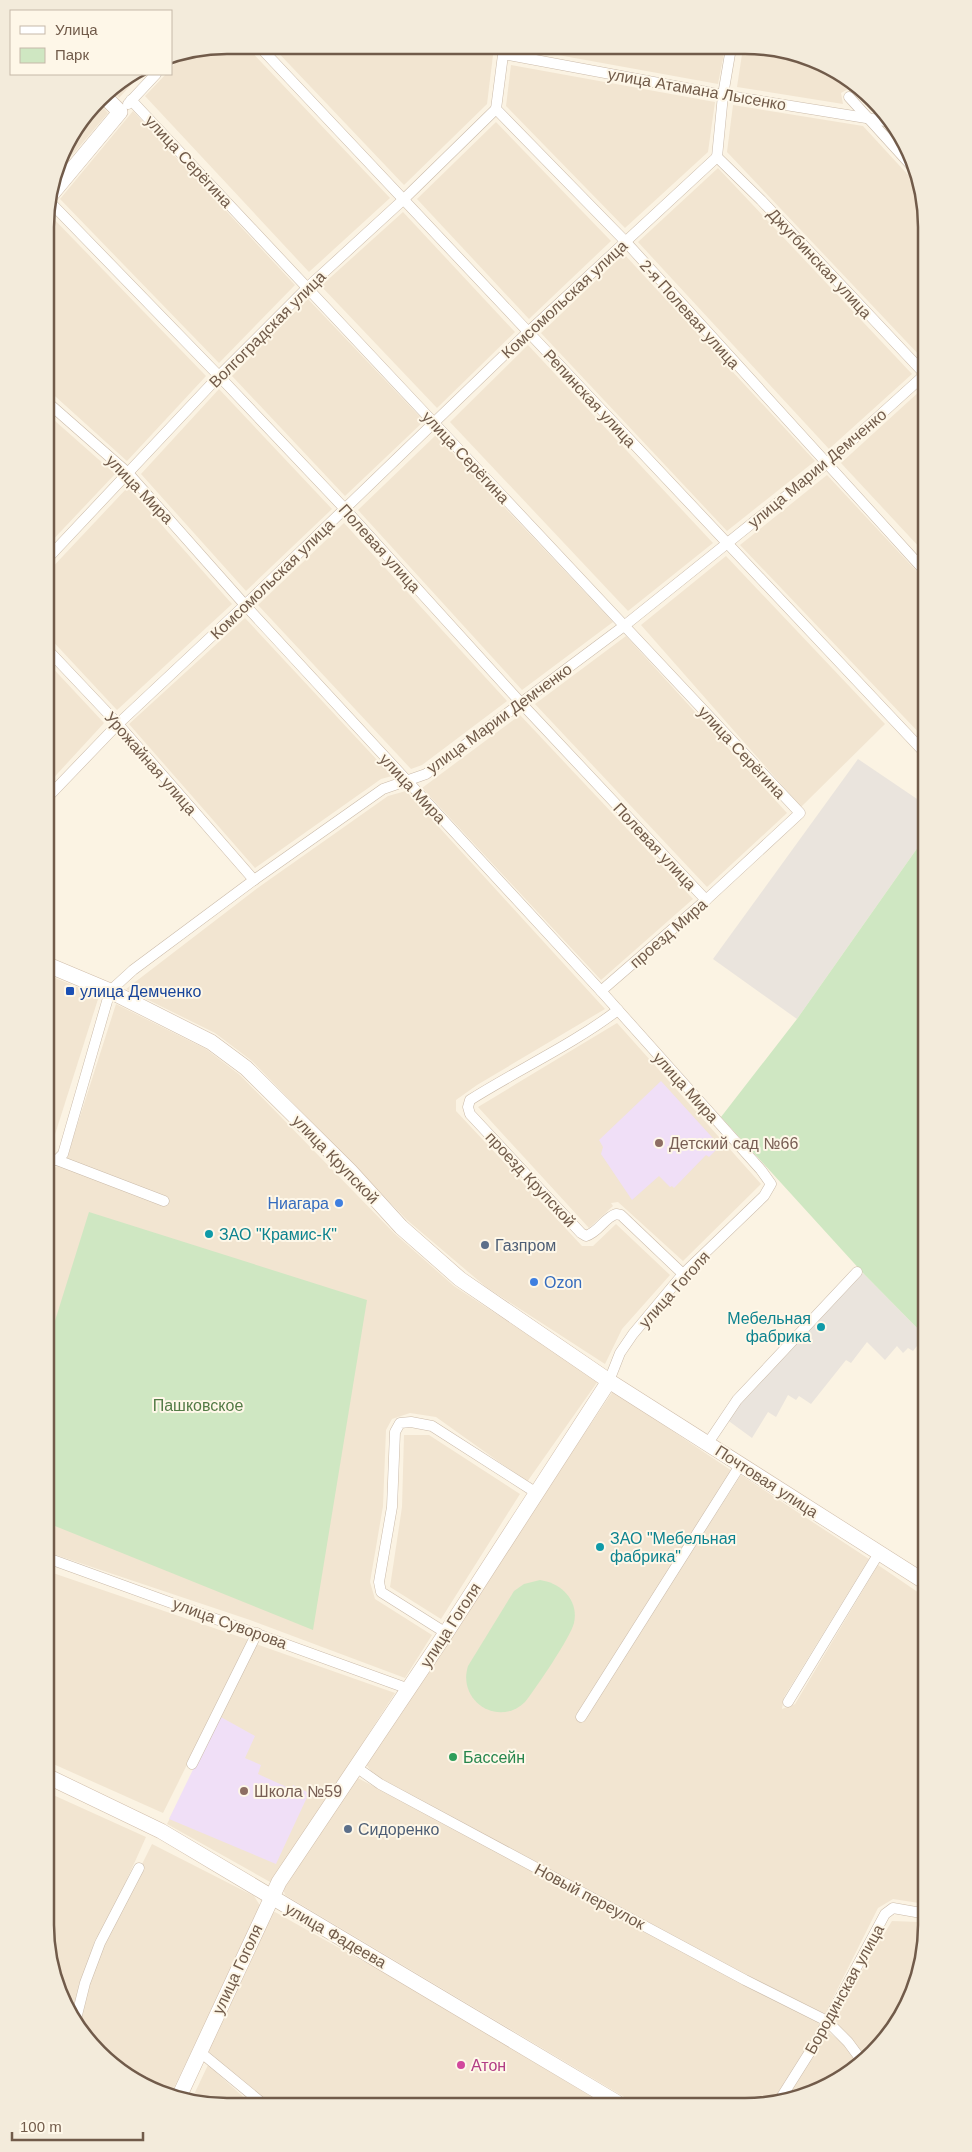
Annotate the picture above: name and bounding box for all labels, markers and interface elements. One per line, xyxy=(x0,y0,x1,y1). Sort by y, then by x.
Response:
legend xyxy=(10,10,172,75)
text: Улица xyxy=(55,21,98,38)
text: Парк xyxy=(55,46,89,63)
street label: улица Атамана Лысенко xyxy=(606,65,787,114)
street label: улица Серёгина xyxy=(142,112,236,211)
street label: Джугбинская улица xyxy=(764,205,875,322)
street label: Комсомольская улица xyxy=(498,237,630,362)
street label: 2-я Полевая улица xyxy=(636,257,743,372)
street label: Волгоградская улица xyxy=(206,268,329,391)
street label: Репинская улица xyxy=(540,346,639,451)
street label: улица Марии Демченко xyxy=(745,406,890,531)
street label: улица Серёгина xyxy=(419,408,513,507)
street label: улица Мира xyxy=(103,452,177,527)
street label: Полевая улица xyxy=(336,501,424,596)
street label: Комсомольская улица xyxy=(207,516,338,643)
street label: улица Марии Демченко xyxy=(424,660,575,777)
street label: улица Серёгина xyxy=(695,703,789,802)
street label: Урожайная улица xyxy=(101,709,200,818)
street label: улица Мира xyxy=(376,750,449,827)
street label: Полевая улица xyxy=(610,799,699,893)
street label: проезд Мира xyxy=(627,895,710,971)
place label: улица Демченко xyxy=(80,983,201,1000)
marker: улица Демченко xyxy=(64,985,76,997)
street label: улица Мира xyxy=(650,1049,722,1126)
street label: улица Крупской xyxy=(289,1112,382,1207)
street label: проезд Крупской xyxy=(482,1128,579,1230)
place label: Детский сад №66 xyxy=(669,1135,798,1152)
marker: Детский сад №66 xyxy=(653,1137,665,1149)
place label: Ниагара xyxy=(267,1195,329,1212)
marker: Ниагара xyxy=(333,1197,345,1209)
place label: ЗАО "Крамис-К" xyxy=(219,1226,337,1243)
marker: ЗАО "Крамис-К" xyxy=(203,1228,215,1240)
place label: Газпром xyxy=(495,1237,556,1254)
marker: Газпром xyxy=(479,1239,491,1251)
street label: улица Гоголя xyxy=(636,1248,713,1331)
place label: Ozon xyxy=(544,1274,582,1291)
marker: Ozon xyxy=(528,1276,540,1288)
place label: Мебельная фабрика xyxy=(727,1310,811,1345)
marker: Мебельная фабрика xyxy=(815,1321,827,1333)
park label: Пашковское xyxy=(153,1397,243,1414)
street label: Почтовая улица xyxy=(712,1442,821,1521)
place label: ЗАО "Мебельная фабрика" xyxy=(610,1530,736,1565)
marker: ЗАО "Мебельная фабрика" xyxy=(594,1541,606,1553)
street label: улица Гоголя xyxy=(417,1580,484,1671)
street label: улица Суворова xyxy=(170,1595,289,1652)
place label: Бассейн xyxy=(463,1749,525,1766)
marker: Бассейн xyxy=(447,1751,459,1763)
place label: Школа №59 xyxy=(254,1783,342,1800)
marker: Школа №59 xyxy=(238,1785,250,1797)
place label: Сидоренко xyxy=(358,1821,440,1838)
marker: Сидоренко xyxy=(342,1823,354,1835)
street label: Новый переулок xyxy=(532,1860,649,1933)
street label: улица Фадеева xyxy=(282,1900,389,1971)
street label: Бородинская улица xyxy=(802,1921,887,2057)
street label: улица Гоголя xyxy=(209,1922,266,2017)
place label: Атон xyxy=(471,2057,506,2074)
marker: Атон xyxy=(455,2059,467,2071)
scale bar xyxy=(12,2110,144,2142)
text: 100 m xyxy=(20,2118,62,2135)

